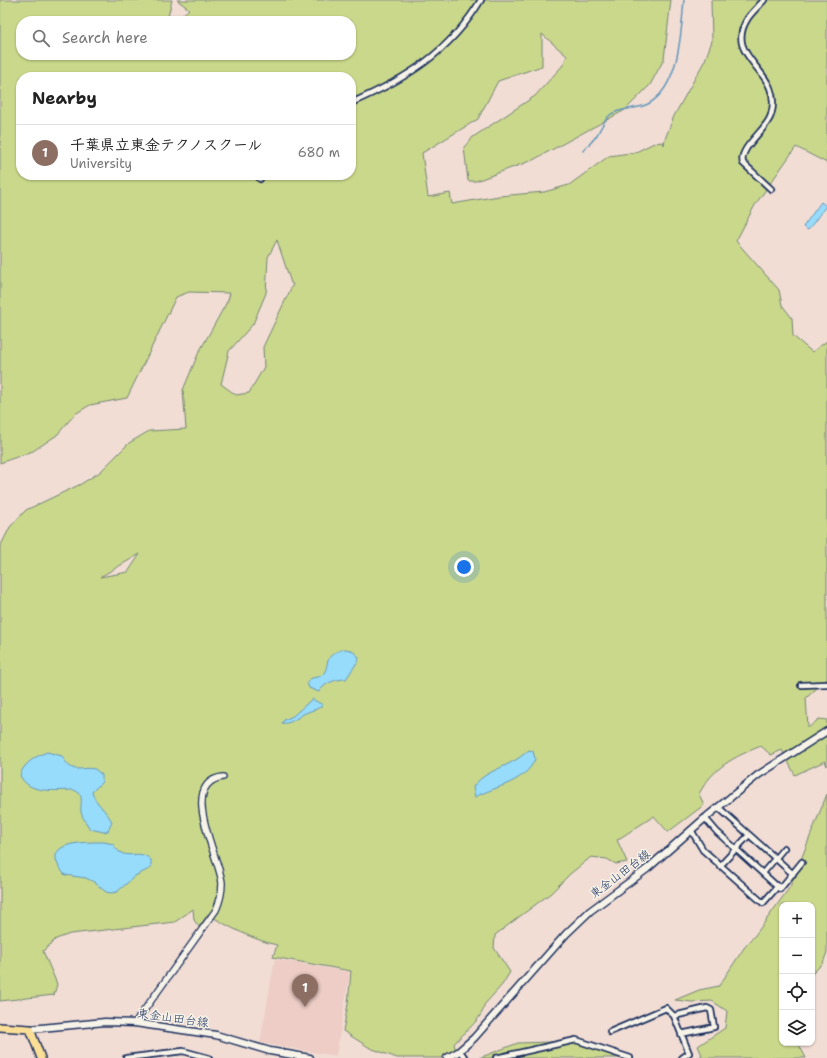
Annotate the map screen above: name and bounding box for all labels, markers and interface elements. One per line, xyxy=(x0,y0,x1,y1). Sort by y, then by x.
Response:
search box xyxy=(16,16,356,60)
icon: search xyxy=(30,27,52,49)
text: Search here xyxy=(62,28,148,48)
text: Nearby xyxy=(32,87,97,109)
text: 千葉県立東金テクノスクール xyxy=(70,135,262,155)
text: 1 xyxy=(42,144,48,161)
text: 680 m xyxy=(298,144,340,161)
text: University xyxy=(70,155,132,172)
your location xyxy=(454,557,474,577)
street label: 東金山田台線 xyxy=(586,846,654,902)
map controls xyxy=(779,902,815,1046)
button: + xyxy=(779,902,815,938)
button: − xyxy=(779,938,815,974)
pin: 1 xyxy=(292,974,318,1007)
button: locate xyxy=(779,974,815,1010)
street label: 東金山田台線 xyxy=(136,1005,210,1031)
button: layers xyxy=(779,1010,815,1046)

